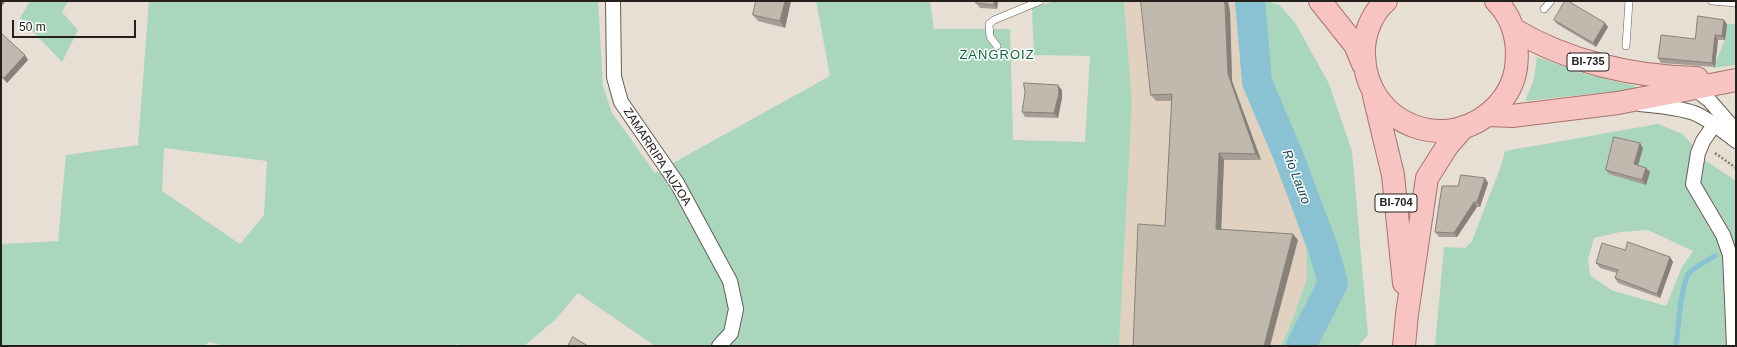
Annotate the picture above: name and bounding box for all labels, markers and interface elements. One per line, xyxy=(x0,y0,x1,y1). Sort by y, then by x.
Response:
scale bar xyxy=(14,12,138,38)
text: 50 m xyxy=(19,20,46,34)
district label: ZANGROIZ xyxy=(959,47,1035,63)
road number: BI-735 xyxy=(1567,53,1609,71)
street label: ZAMARRIPA AUZOA xyxy=(620,105,694,209)
water label: Río Lauro xyxy=(1278,148,1314,206)
road number: BI-704 xyxy=(1375,194,1417,212)

